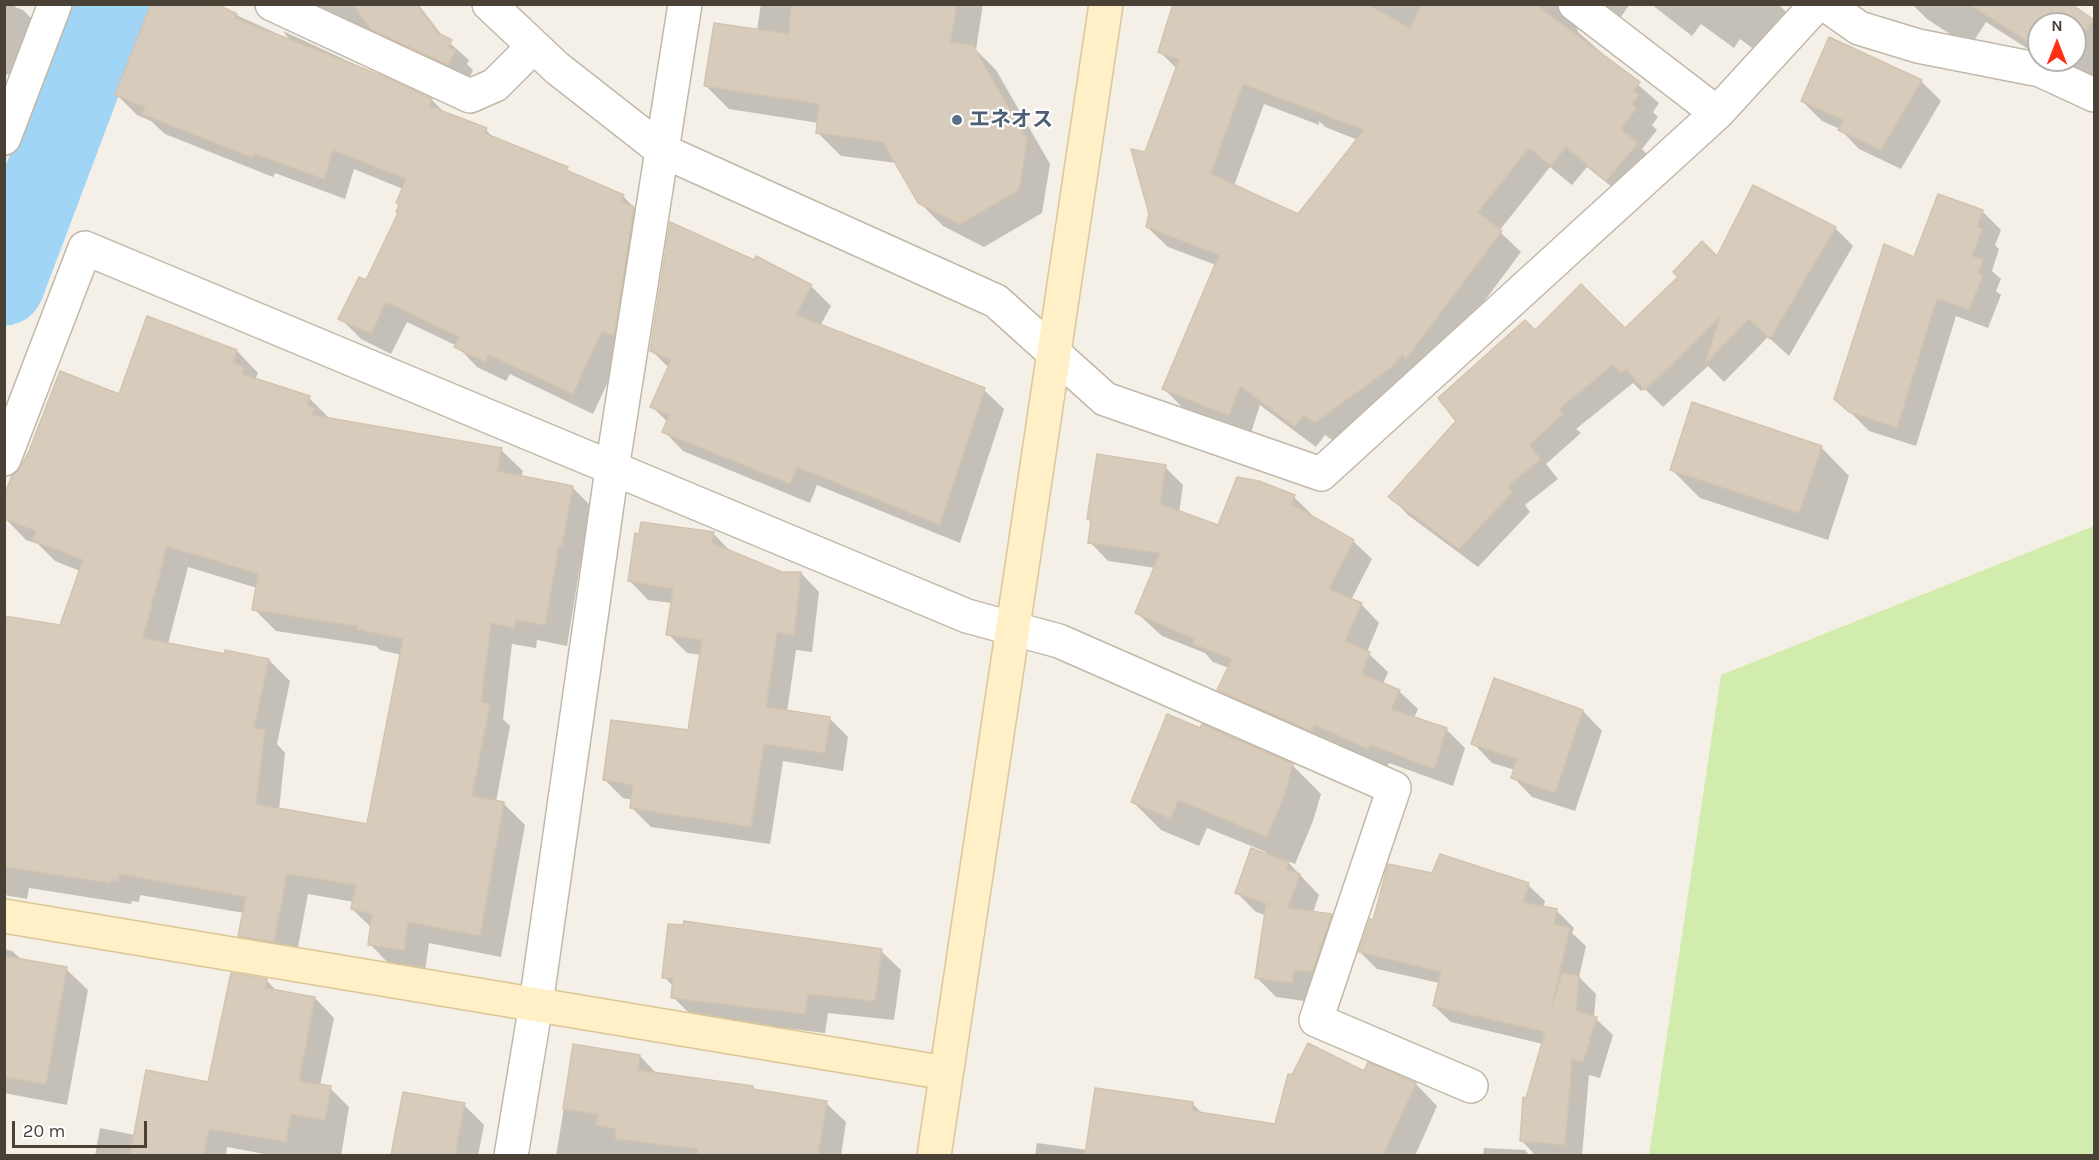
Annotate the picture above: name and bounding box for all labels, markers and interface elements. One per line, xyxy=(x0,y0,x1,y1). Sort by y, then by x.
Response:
north arrow xyxy=(2027,12,2087,72)
text: N xyxy=(2051,16,2063,35)
place label: エネオス xyxy=(969,107,1053,133)
marker: エネオス xyxy=(950,113,964,127)
scale bar xyxy=(15,1109,150,1147)
text: 20 m xyxy=(23,1120,65,1142)

